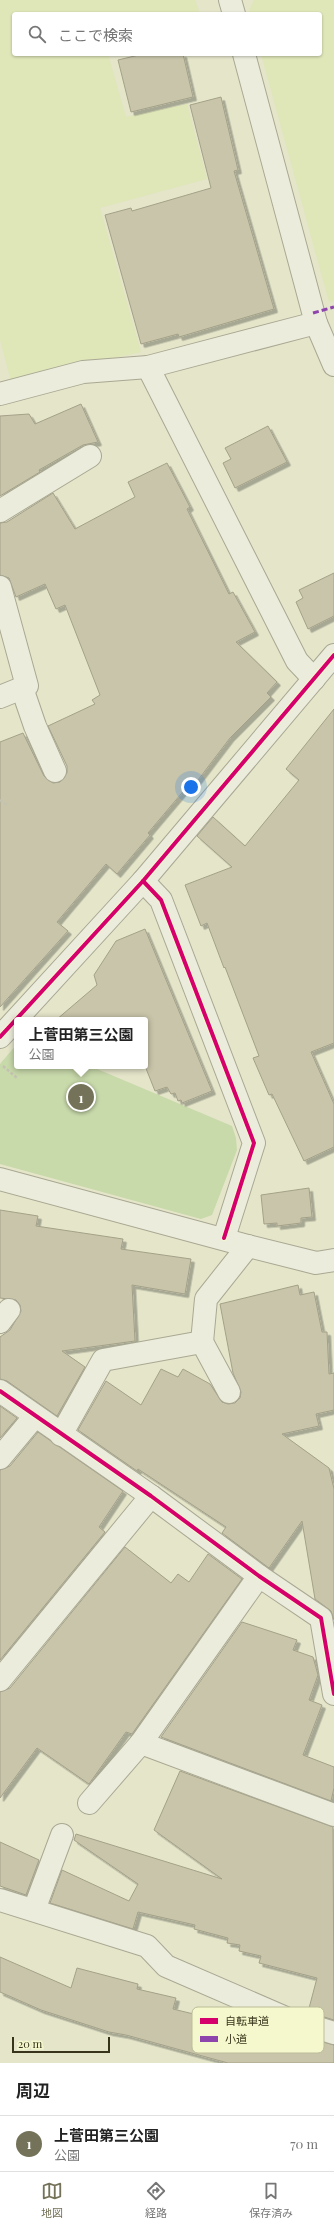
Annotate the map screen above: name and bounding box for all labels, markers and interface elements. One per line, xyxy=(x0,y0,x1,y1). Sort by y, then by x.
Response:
search box xyxy=(12,12,322,56)
icon: search xyxy=(26,23,48,45)
text: ここで検索 xyxy=(58,25,133,45)
your location xyxy=(181,777,201,797)
popup xyxy=(14,1017,148,1069)
text: 上菅田第三公園 xyxy=(28,1024,134,1044)
text: 公園 xyxy=(28,1045,55,1062)
pin: 1 xyxy=(68,1082,94,1112)
legend xyxy=(192,2007,324,2053)
text: 自転車道 xyxy=(225,2013,269,2028)
text: 小道 xyxy=(225,2031,247,2046)
scale bar xyxy=(12,2035,110,2054)
text: 20 m xyxy=(18,2036,42,2051)
text: 周辺 xyxy=(16,2079,50,2101)
text: 上菅田第三公園 xyxy=(54,2125,159,2145)
text: 1 xyxy=(27,2135,31,2152)
text: 70 m xyxy=(290,2135,318,2152)
text: 公園 xyxy=(54,2146,80,2163)
tab: 地図 xyxy=(41,2180,63,2220)
tab: 経路 xyxy=(145,2180,167,2220)
tab: 保存済み xyxy=(249,2180,293,2220)

